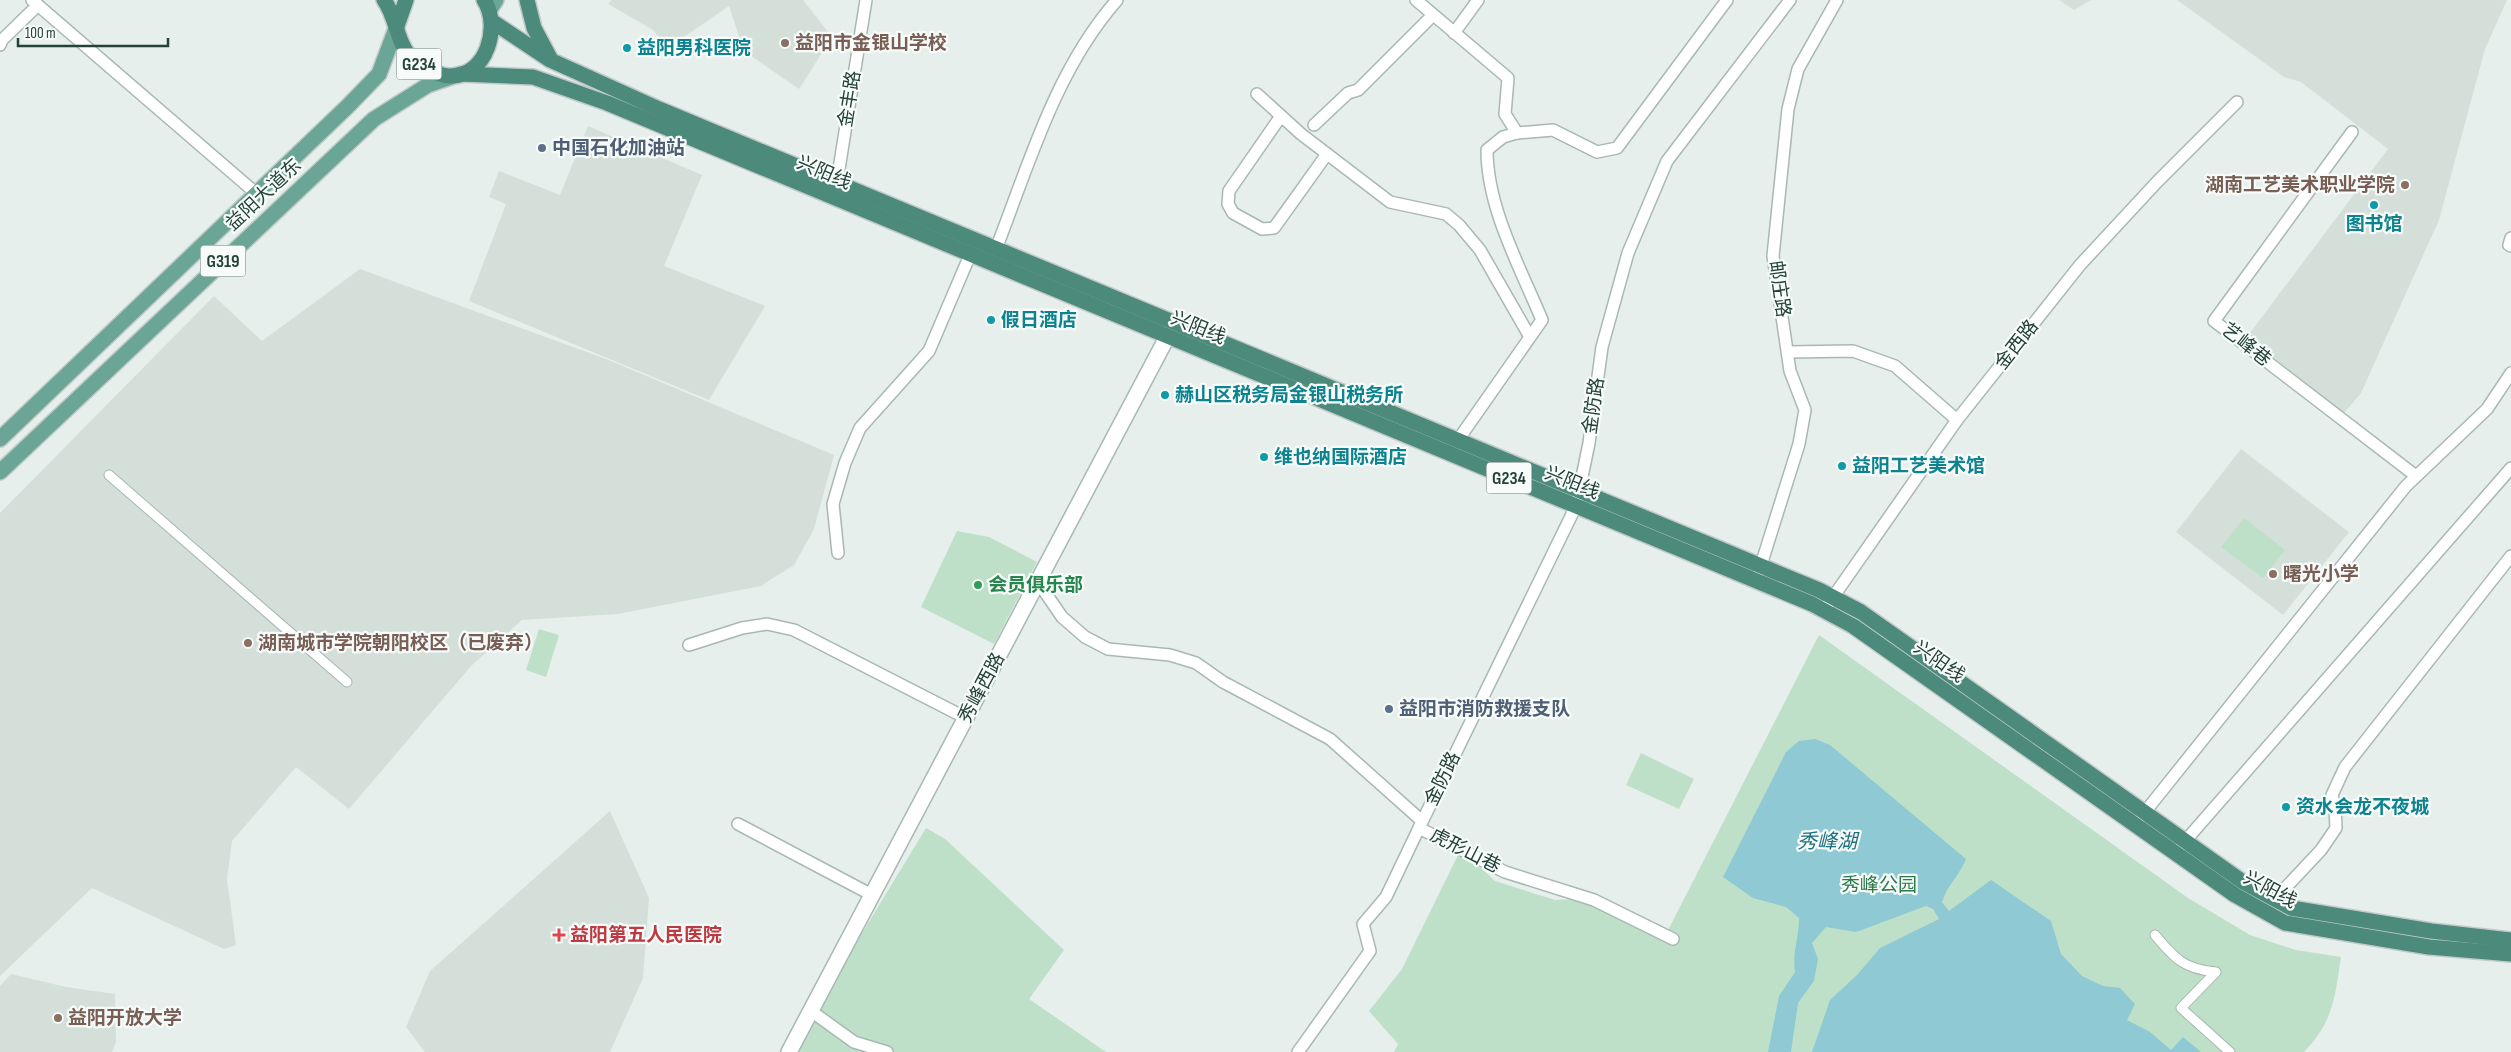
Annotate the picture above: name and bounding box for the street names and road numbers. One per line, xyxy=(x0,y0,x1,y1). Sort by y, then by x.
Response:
road number: G234 xyxy=(396,49,442,80)
street label: 金丰路 xyxy=(834,69,866,129)
street label: 兴阳线 xyxy=(793,151,855,195)
street label: 益阳大道东 xyxy=(221,154,307,236)
road number: G319 xyxy=(200,246,246,276)
street label: 邮庄路 xyxy=(1764,259,1794,319)
street label: 兴阳线 xyxy=(1167,307,1229,349)
street label: 金西路 xyxy=(1990,315,2044,375)
street label: 艺峰巷 xyxy=(2216,318,2276,372)
street label: 金防路 xyxy=(1579,376,1609,436)
road number: G234 xyxy=(1486,462,1532,493)
street label: 兴阳线 xyxy=(1541,462,1603,504)
street label: 兴阳线 xyxy=(1909,636,1969,688)
street label: 秀峰西路 xyxy=(954,649,1010,727)
street label: 金防路 xyxy=(1420,748,1466,810)
street label: 虎形山巷 xyxy=(1426,823,1504,879)
street label: 兴阳线 xyxy=(2239,866,2301,914)

